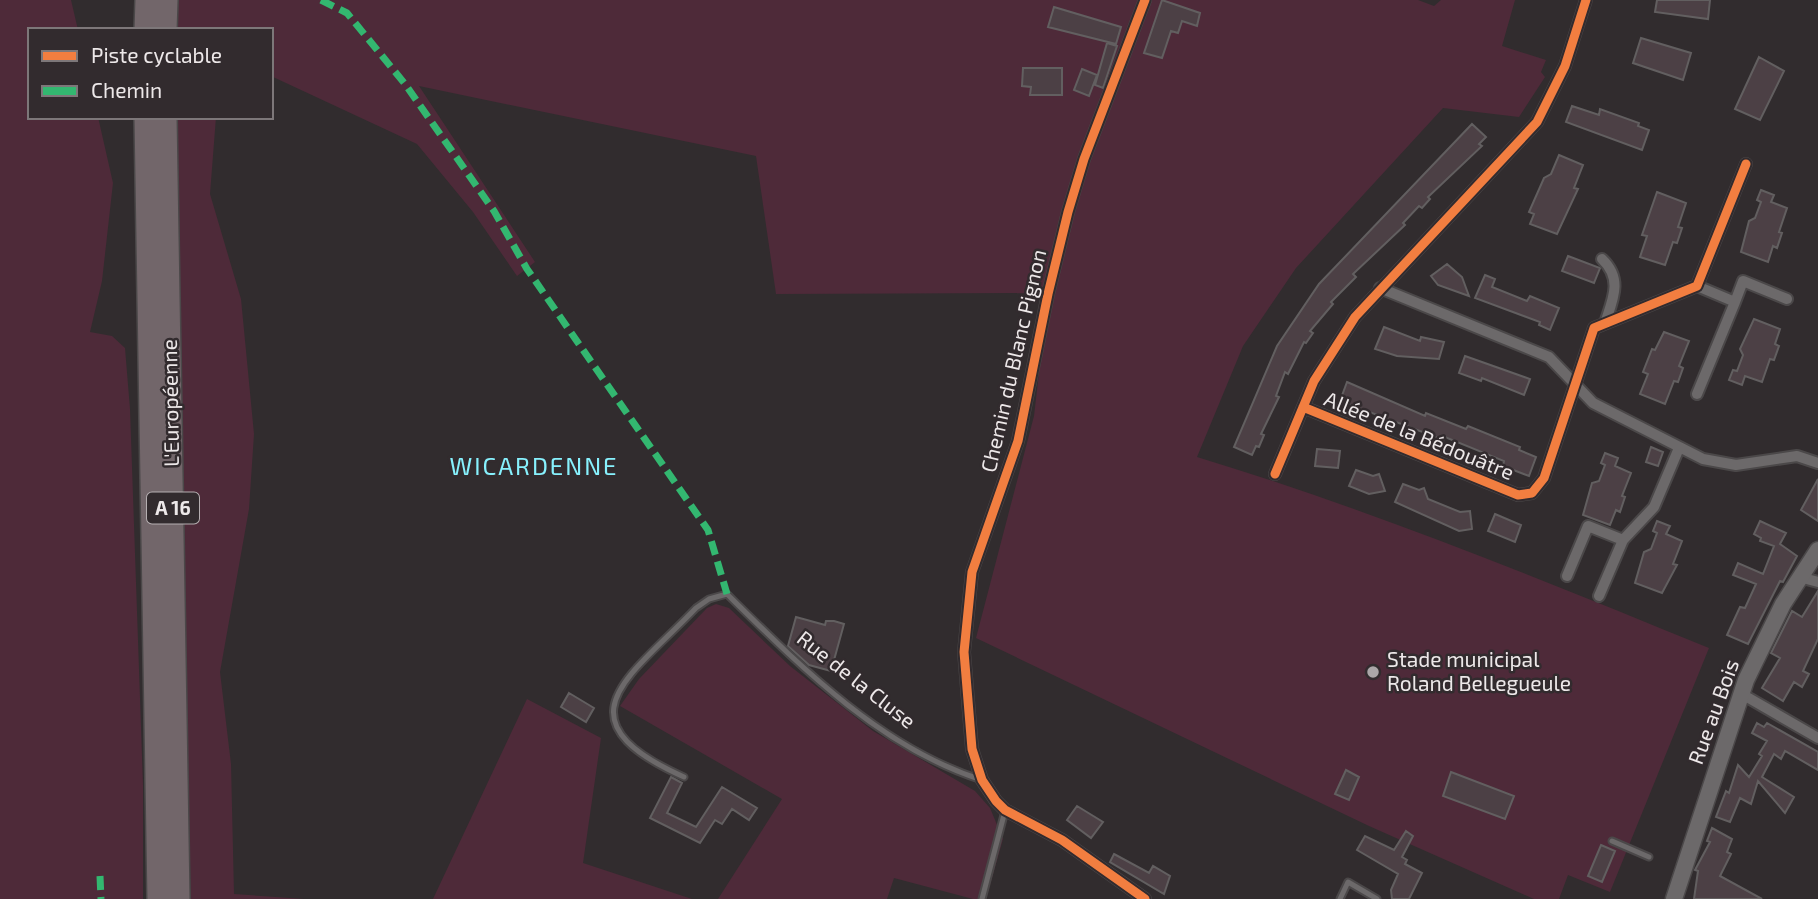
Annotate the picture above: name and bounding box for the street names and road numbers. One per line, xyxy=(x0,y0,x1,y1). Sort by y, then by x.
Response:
street label: Chemin du Blanc Pignon xyxy=(975,247,1050,475)
street label: L'Européenne xyxy=(156,339,183,467)
street label: Allée de la Bédouâtre xyxy=(1321,385,1518,484)
road number: A 16 xyxy=(147,492,199,524)
street label: Rue de la Cluse xyxy=(793,625,921,733)
street label: Rue au Bois xyxy=(1682,656,1743,767)

